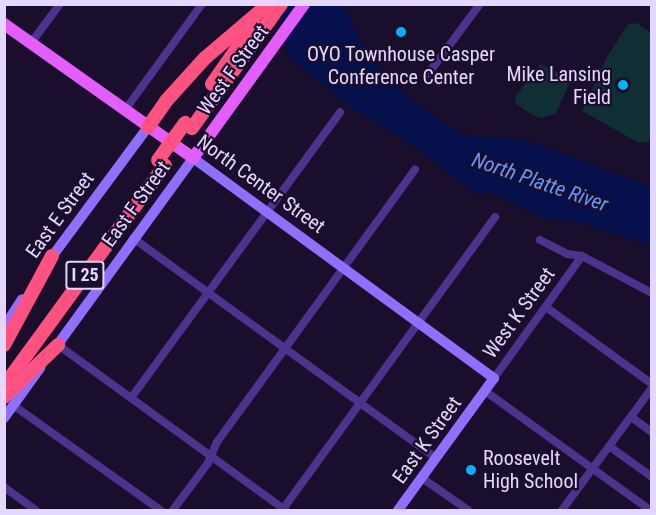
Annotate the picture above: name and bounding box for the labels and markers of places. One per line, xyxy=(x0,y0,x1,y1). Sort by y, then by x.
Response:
marker: OYO Townhouse Casper Conference Center xyxy=(394,25,408,39)
place label: OYO Townhouse Casper Conference Center xyxy=(307,42,495,89)
place label: Mike Lansing Field xyxy=(506,62,611,109)
marker: Mike Lansing Field xyxy=(616,78,630,92)
place label: Roosevelt High School xyxy=(483,446,578,493)
marker: Roosevelt High School xyxy=(464,463,478,477)

